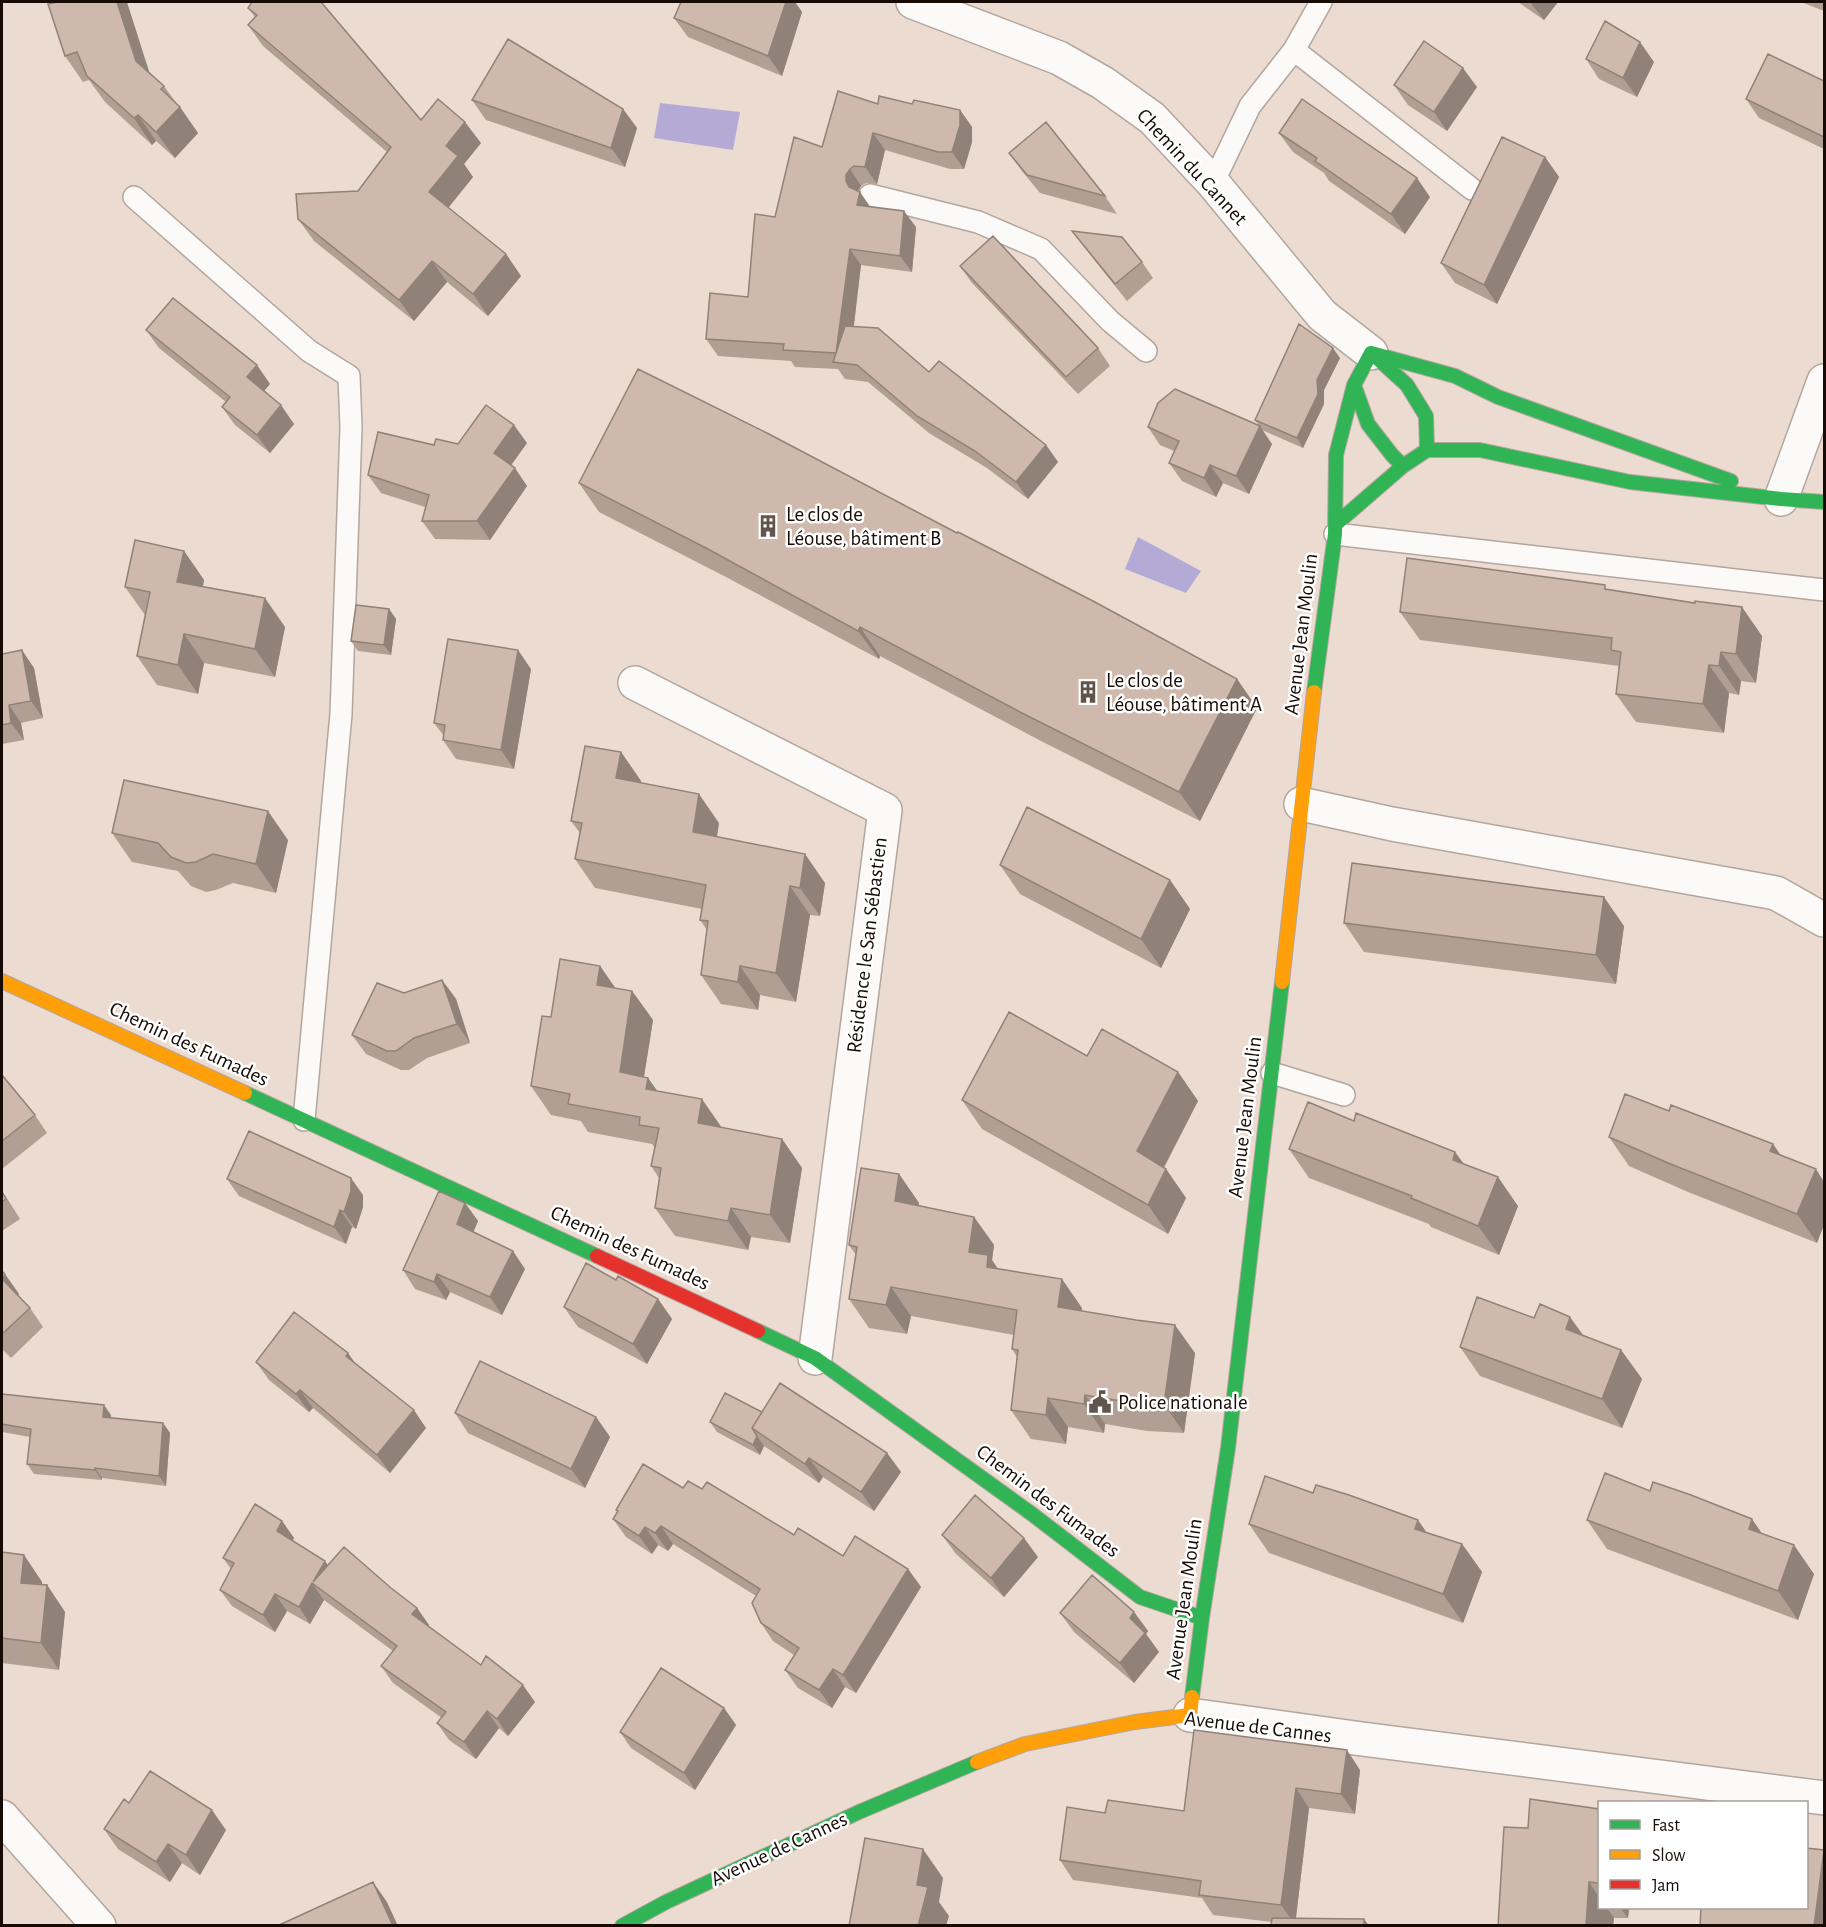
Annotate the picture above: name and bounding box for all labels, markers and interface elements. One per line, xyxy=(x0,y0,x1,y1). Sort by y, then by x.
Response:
street label: Chemin du Cannet xyxy=(1133,105,1251,230)
place label: Le clos de Léouse, bâtiment B xyxy=(786,504,941,549)
building icon: Le clos de Léouse, bâtiment B xyxy=(755,513,781,539)
street label: Avenue Jean Moulin xyxy=(1281,552,1321,716)
place label: Le clos de Léouse, bâtiment A xyxy=(1106,670,1262,715)
building icon: Le clos de Léouse, bâtiment A xyxy=(1075,679,1101,705)
street label: Résidence le San Sébastien xyxy=(843,836,891,1054)
street label: Chemin des Fumades xyxy=(106,998,272,1090)
street label: Avenue Jean Moulin xyxy=(1225,1035,1265,1199)
street label: Chemin des Fumades xyxy=(547,1202,713,1294)
public building icon: Police nationale xyxy=(1087,1389,1113,1415)
place label: Police nationale xyxy=(1118,1392,1248,1413)
street label: Chemin des Fumades xyxy=(973,1441,1123,1561)
street label: Avenue Jean Moulin xyxy=(1162,1517,1206,1681)
street label: Avenue de Cannes xyxy=(1183,1708,1333,1746)
legend xyxy=(1598,1801,1808,1909)
street label: Avenue de Cannes xyxy=(707,1808,851,1890)
text: Fast xyxy=(1652,1817,1680,1835)
text: Slow xyxy=(1652,1847,1685,1865)
text: Jam xyxy=(1652,1877,1680,1895)

